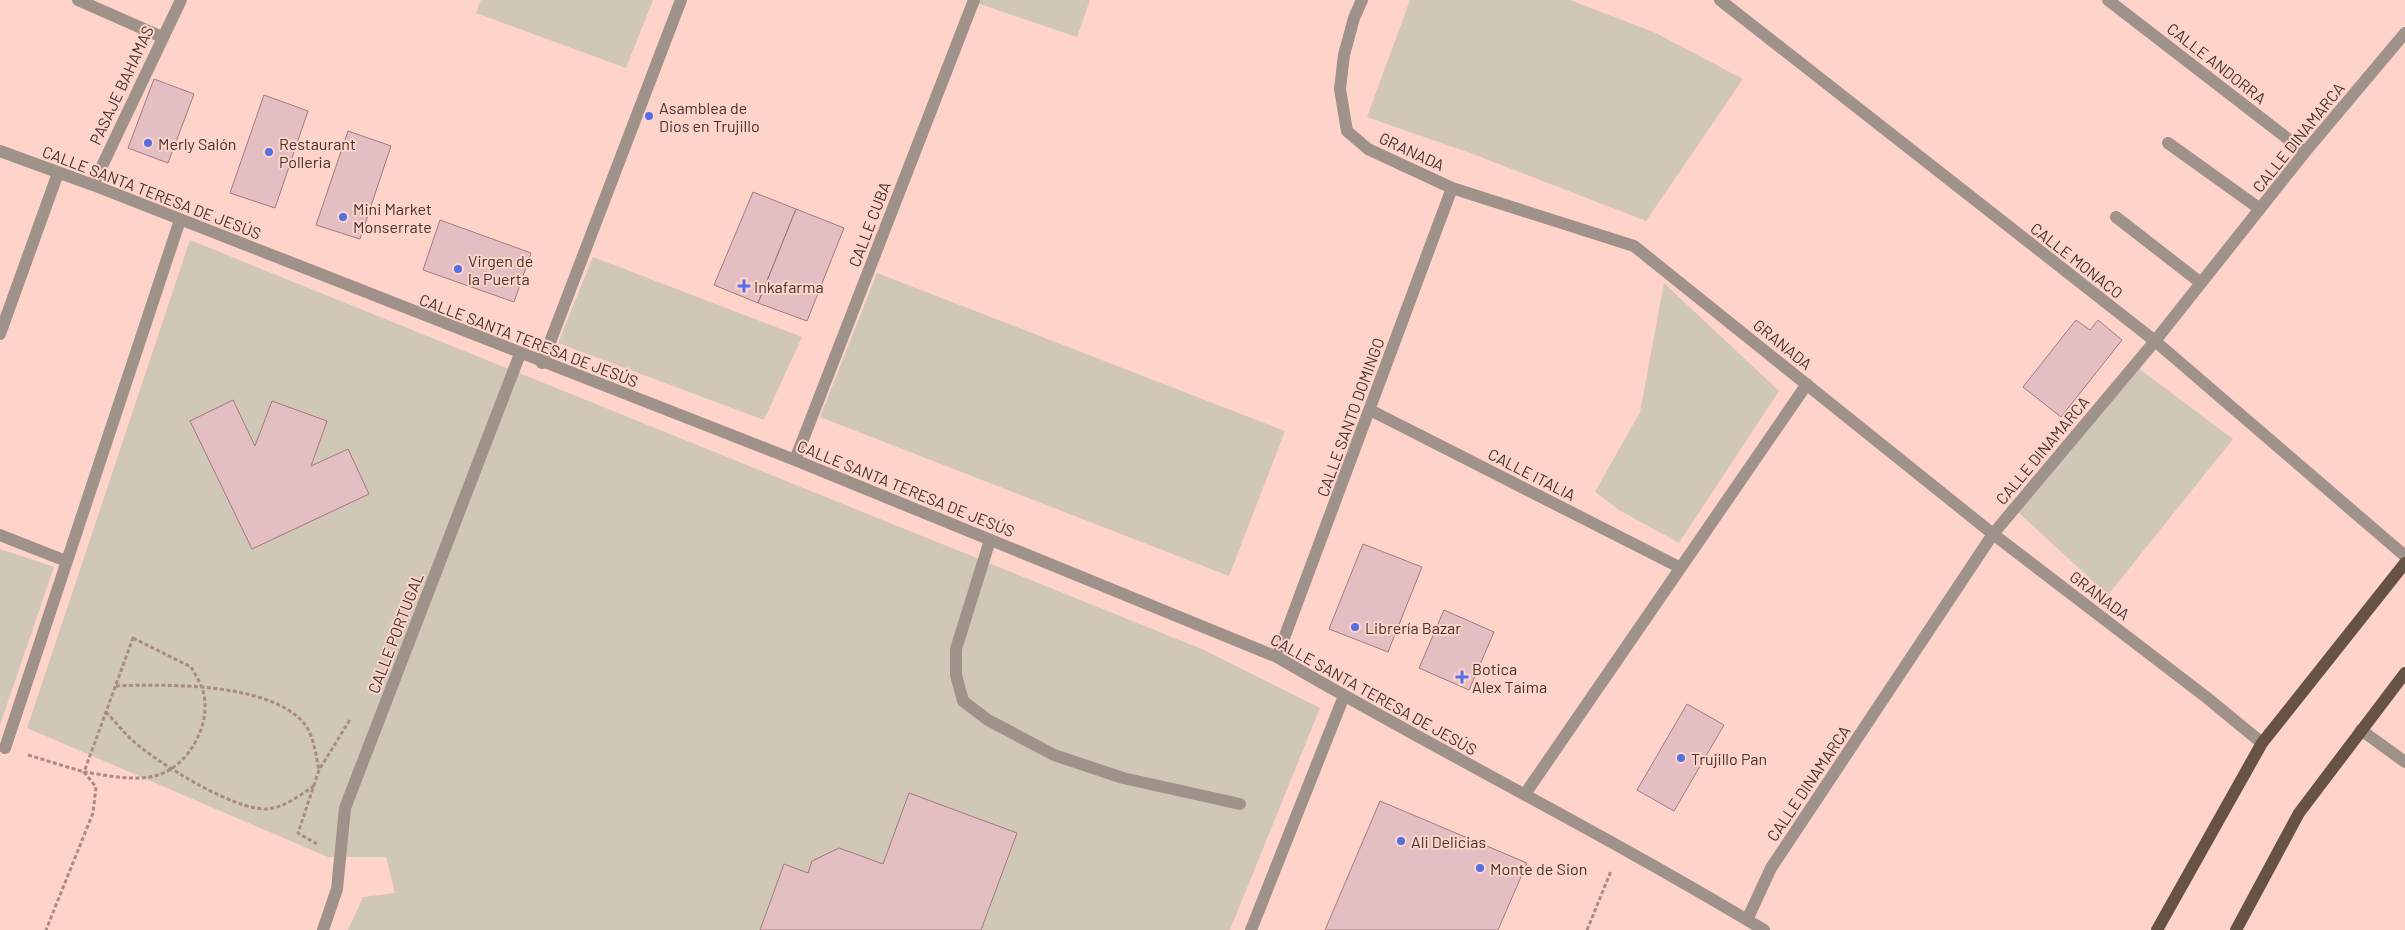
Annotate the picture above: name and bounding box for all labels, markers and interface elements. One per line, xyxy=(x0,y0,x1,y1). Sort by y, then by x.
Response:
street label: CALLE ANDORRA xyxy=(2164,18,2271,108)
street label: PASAJE BAHAMAS xyxy=(85,22,157,148)
street label: CALLE DINAMARCA xyxy=(2248,78,2348,196)
place label: Asamblea de Dios en Trujillo xyxy=(659,98,760,135)
marker: Asamblea de Dios en Trujillo xyxy=(643,110,655,122)
street label: GRANADA xyxy=(1376,128,1448,174)
place label: Merly Salón xyxy=(158,134,236,153)
place label: Restaurant Polleria xyxy=(279,134,356,171)
marker: Merly Salón xyxy=(142,137,154,149)
street label: CALLE SANTA TERESA DE JESÚS xyxy=(40,141,264,243)
marker: Restaurant Polleria xyxy=(263,146,275,158)
street label: CALLE CUBA xyxy=(844,178,894,269)
place label: Mini Market Monserrate xyxy=(353,199,432,236)
marker: Mini Market Monserrate xyxy=(337,211,349,223)
street label: CALLE MONACO xyxy=(2027,218,2127,302)
place label: Virgen de la Puerta xyxy=(468,251,533,288)
marker: Virgen de la Puerta xyxy=(452,263,464,275)
place label: Inkafarma xyxy=(754,277,824,296)
marker: Inkafarma xyxy=(738,280,750,292)
street label: CALLE SANTA TERESA DE JESÚS xyxy=(417,289,641,391)
street label: GRANADA xyxy=(1750,315,1816,373)
street label: CALLE SANTO DOMINGO xyxy=(1312,335,1388,499)
street label: CALLE DINAMARCA xyxy=(1991,392,2093,508)
street label: CALLE SANTA TERESA DE JESÚS xyxy=(795,436,1017,540)
street label: CALLE ITALIA xyxy=(1485,444,1579,504)
street label: GRANADA xyxy=(2066,566,2134,624)
street label: CALLE PORTUGAL xyxy=(363,570,427,696)
place label: Librería Bazar xyxy=(1365,618,1461,637)
marker: Librería Bazar xyxy=(1349,621,1361,633)
street label: CALLE SANTA TERESA DE JESÚS xyxy=(1268,629,1480,759)
place label: Botica Alex Taima xyxy=(1472,659,1547,696)
marker: Botica Alex Taima xyxy=(1456,671,1468,683)
street label: CALLE DINAMARCA xyxy=(1762,721,1854,844)
place label: Trujillo Pan xyxy=(1691,749,1767,768)
marker: Trujillo Pan xyxy=(1675,752,1687,764)
place label: Ali Delicias xyxy=(1411,832,1486,851)
marker: Ali Delicias xyxy=(1395,835,1407,847)
place label: Monte de Sion xyxy=(1490,859,1587,878)
marker: Monte de Sion xyxy=(1474,862,1486,874)

